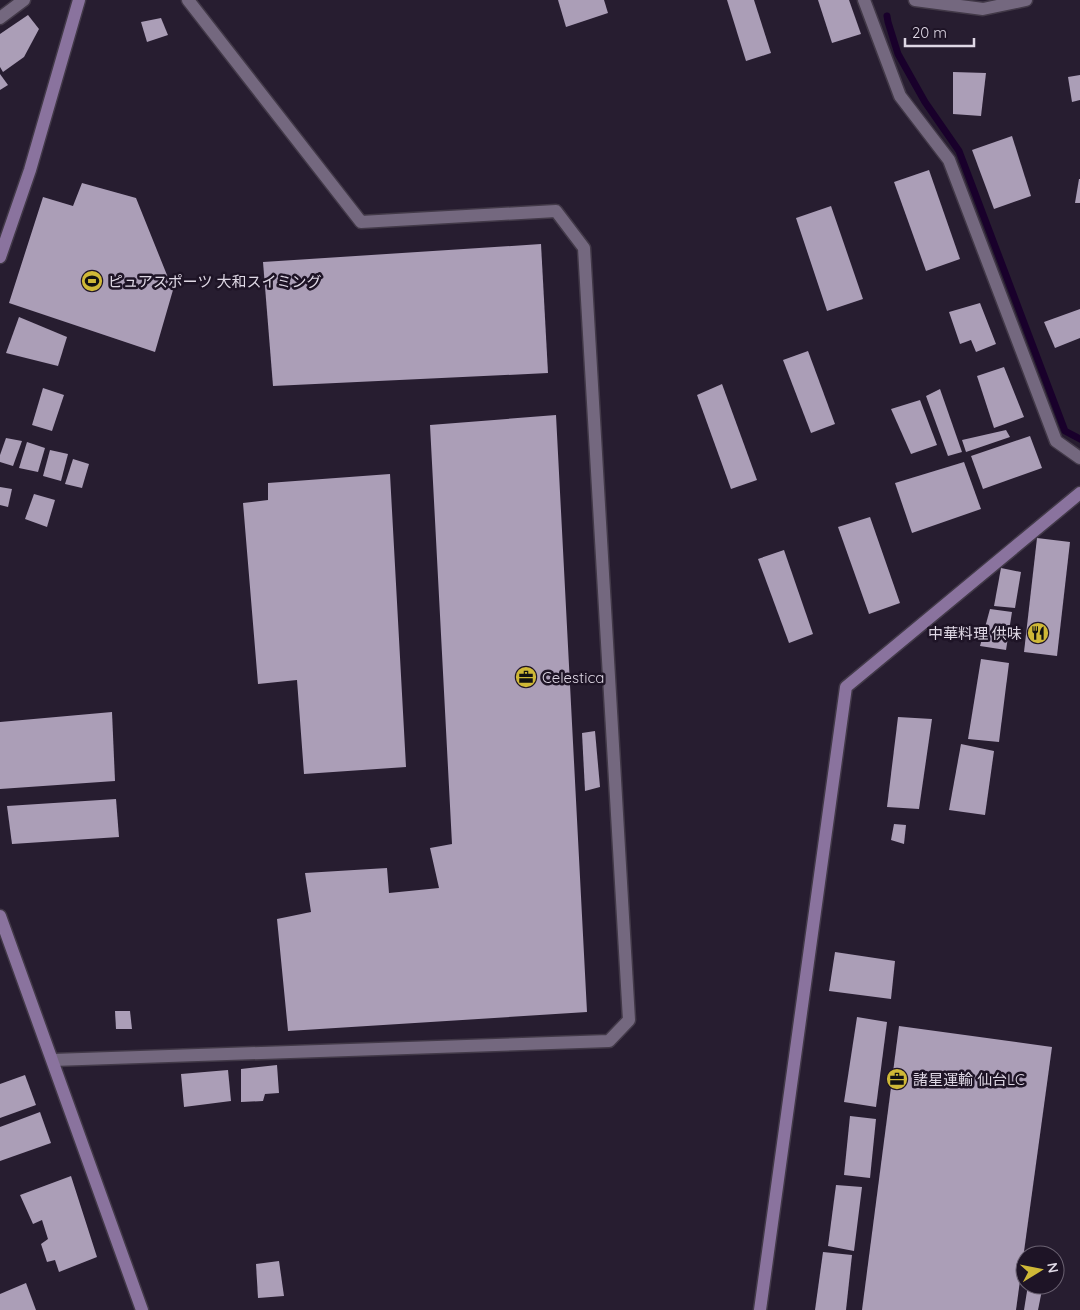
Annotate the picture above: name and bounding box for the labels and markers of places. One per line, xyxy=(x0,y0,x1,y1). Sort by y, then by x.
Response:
sports icon: ピュアスポーツ 大和スイミング xyxy=(80,269,104,293)
place label: ピュアスポーツ 大和スイミング xyxy=(108,272,322,291)
restaurant icon: 中華料理 供味 xyxy=(1026,621,1050,645)
place label: 中華料理 供味 xyxy=(928,624,1022,643)
office icon: Celestica xyxy=(514,665,538,689)
place label: Celestica xyxy=(542,668,604,687)
office icon: 諸星運輸 仙台LC xyxy=(885,1067,909,1091)
place label: 諸星運輸 仙台LC xyxy=(913,1070,1025,1089)

